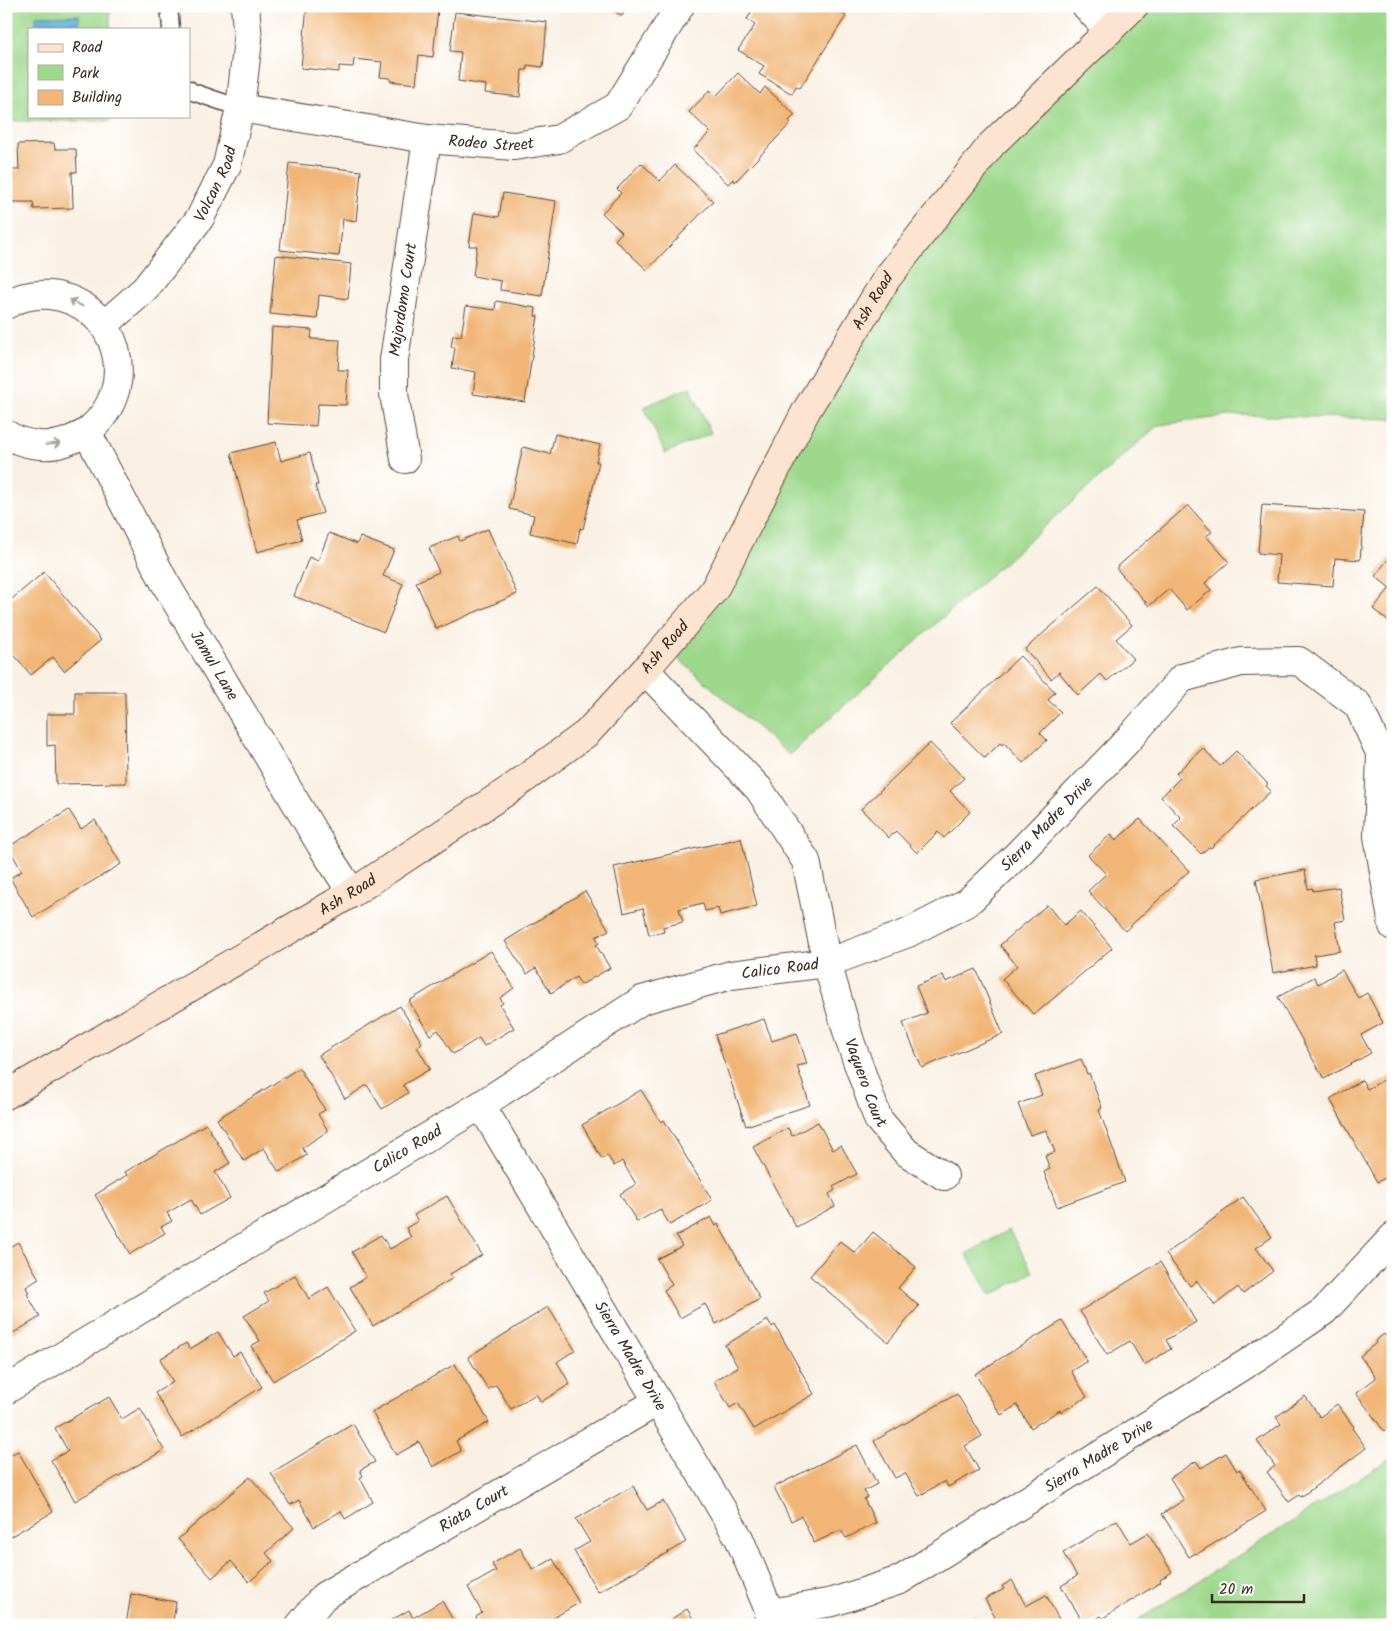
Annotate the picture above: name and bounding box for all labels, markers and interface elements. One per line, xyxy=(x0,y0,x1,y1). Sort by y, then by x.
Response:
legend xyxy=(28,28,190,118)
text: Road xyxy=(72,36,103,60)
text: Park xyxy=(72,62,100,86)
text: Building xyxy=(72,86,122,110)
street label: Rodeo Street xyxy=(447,128,537,159)
street label: Volcan Road xyxy=(187,143,244,226)
street label: Majordomo Court xyxy=(382,240,424,358)
street label: Ash Road xyxy=(846,266,900,335)
one-way arrow xyxy=(69,298,84,307)
one-way arrow xyxy=(44,439,60,449)
street label: Ash Road xyxy=(635,614,696,679)
street label: Jamul Lane xyxy=(184,626,245,705)
street label: Sierra Madre Drive xyxy=(994,771,1099,877)
street label: Ash Road xyxy=(314,867,382,922)
street label: Calico Road xyxy=(740,952,821,986)
street label: Vaquero Court xyxy=(838,1035,894,1134)
street label: Calico Road xyxy=(368,1118,448,1180)
street label: Sierra Madre Drive xyxy=(588,1296,673,1416)
street label: Sierra Madre Drive xyxy=(1039,1412,1158,1499)
street label: Riata Court xyxy=(434,1478,514,1539)
scale bar xyxy=(1212,1571,1304,1603)
text: 20 m xyxy=(1219,1578,1253,1602)

